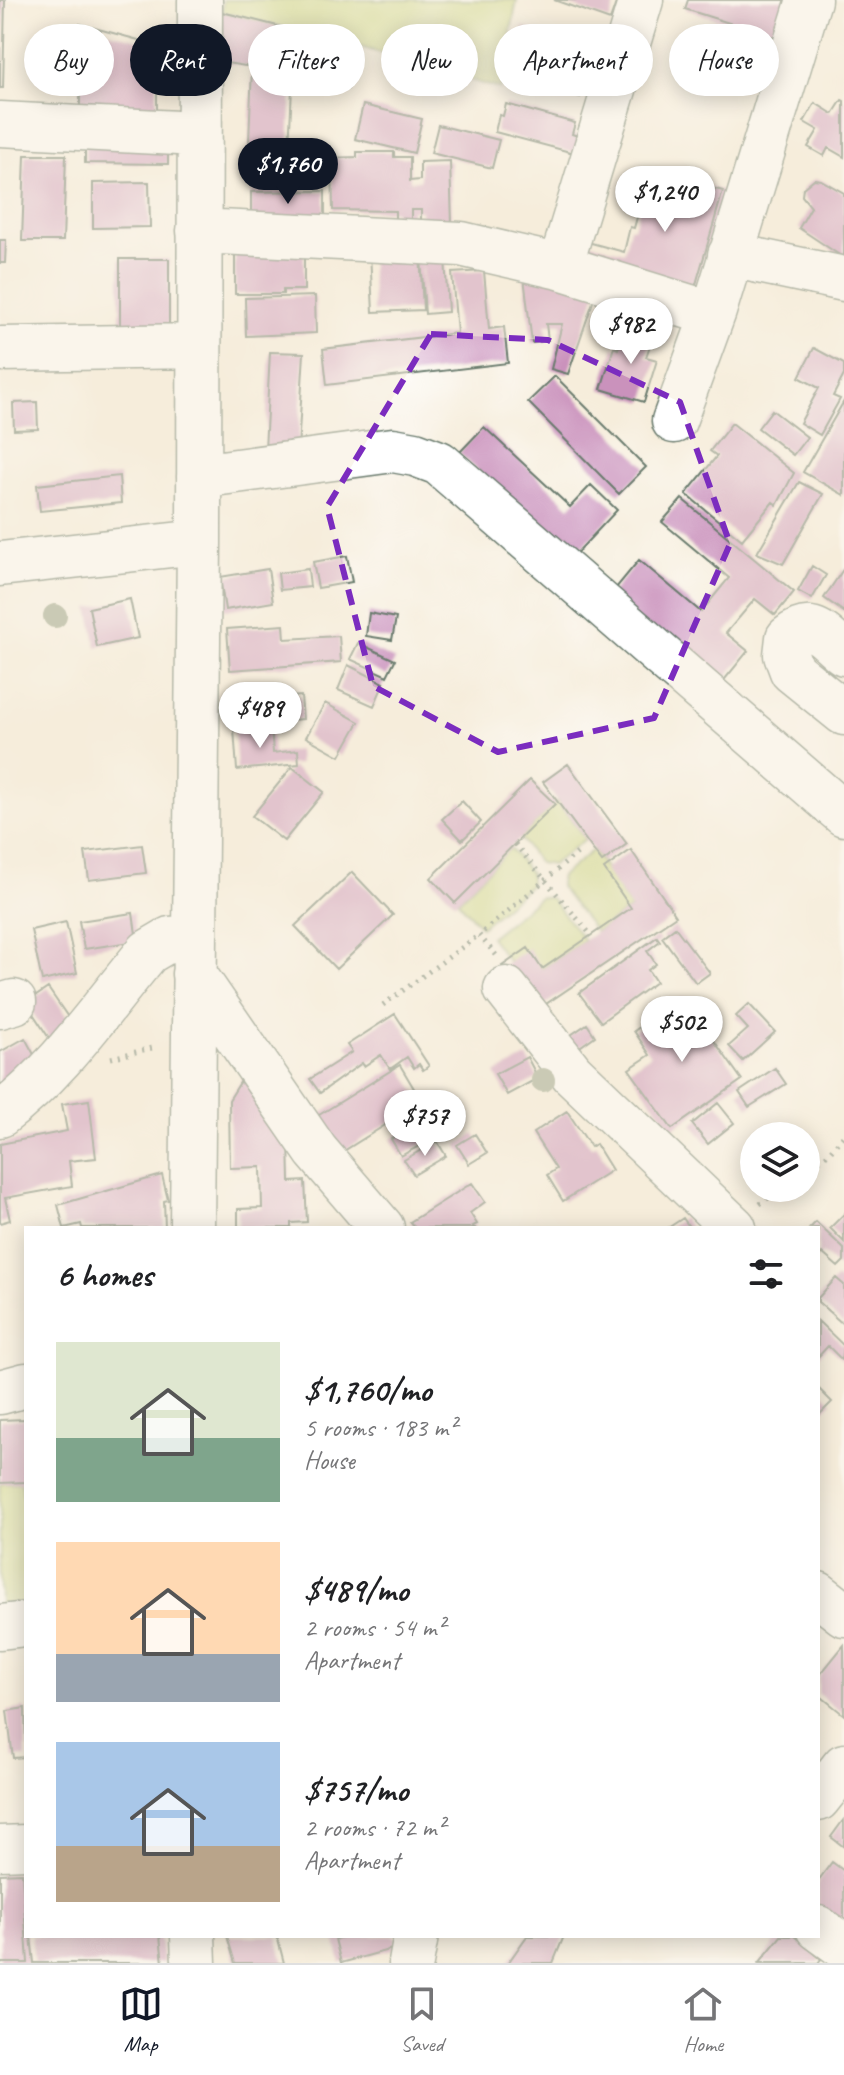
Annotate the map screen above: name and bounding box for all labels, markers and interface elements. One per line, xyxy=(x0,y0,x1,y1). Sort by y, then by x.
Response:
chip: Buy xyxy=(24,24,114,96)
chip: Rent xyxy=(130,24,232,96)
chip: Filters xyxy=(248,24,365,96)
chip: New xyxy=(381,24,478,96)
chip: Apartment xyxy=(494,24,653,96)
chip: House xyxy=(669,24,779,96)
pin: $1,760 xyxy=(223,138,353,206)
text: $1,760 xyxy=(256,147,320,180)
pin: $1,240 xyxy=(600,166,730,234)
text: $1,240 xyxy=(633,175,697,208)
pin: $982 xyxy=(584,298,678,366)
text: $982 xyxy=(608,307,654,340)
pin: $489 xyxy=(213,682,307,750)
text: $489 xyxy=(237,691,283,724)
pin: $502 xyxy=(635,996,729,1064)
text: $502 xyxy=(659,1005,705,1038)
pin: $757 xyxy=(378,1090,472,1158)
text: $757 xyxy=(402,1099,448,1132)
map controls xyxy=(740,1122,820,1202)
button: layers xyxy=(740,1122,820,1202)
icon: filters xyxy=(744,1252,788,1296)
text: 6 homes xyxy=(56,1253,153,1296)
text: $1,760/mo xyxy=(304,1368,431,1411)
icon: home xyxy=(120,1374,216,1470)
text: 5 rooms · 183 m² xyxy=(304,1411,456,1444)
text: House xyxy=(304,1444,355,1477)
text: $489/mo xyxy=(304,1568,408,1611)
icon: home xyxy=(120,1574,216,1670)
text: 2 rooms · 54 m² xyxy=(304,1611,445,1644)
text: Apartment xyxy=(304,1644,400,1677)
text: $757/mo xyxy=(304,1768,408,1811)
icon: home xyxy=(120,1774,216,1870)
text: 2 rooms · 72 m² xyxy=(304,1811,445,1844)
text: Apartment xyxy=(304,1844,400,1877)
tab: Map xyxy=(119,1982,163,2058)
tab: Saved xyxy=(400,1982,444,2058)
tab: Home xyxy=(681,1982,725,2058)

